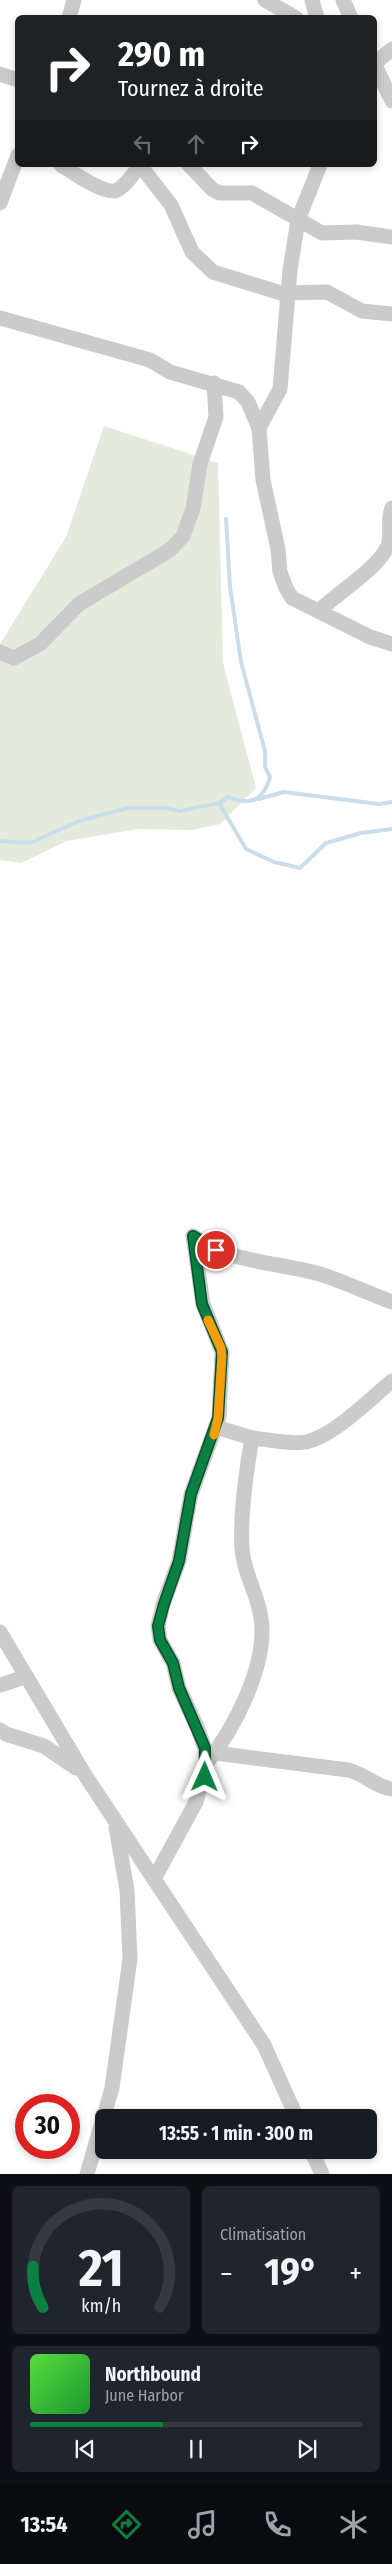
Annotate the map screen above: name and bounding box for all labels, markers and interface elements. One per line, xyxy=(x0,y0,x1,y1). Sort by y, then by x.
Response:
text: 290 m xyxy=(118,33,205,75)
icon: right xyxy=(35,35,100,100)
text: Tournez à droite xyxy=(118,75,264,102)
icon: left xyxy=(129,130,157,158)
icon: ahead xyxy=(182,130,210,158)
icon: right xyxy=(235,130,263,158)
pin xyxy=(195,1229,237,1271)
icon: arrive xyxy=(202,1236,230,1264)
position arrow xyxy=(178,1750,230,1802)
speed limit sign: 30 xyxy=(15,2094,80,2159)
text: 13:55 · 1 min · 300 m xyxy=(159,2122,313,2145)
text: Climatisation xyxy=(220,2225,306,2244)
text: 21 xyxy=(77,2237,124,2300)
text: 19° xyxy=(264,2249,318,2295)
text: − xyxy=(220,2257,233,2290)
text: + xyxy=(349,2257,362,2290)
text: km/h xyxy=(81,2295,121,2317)
text: Northbound xyxy=(105,2363,201,2386)
text: June Harbor xyxy=(105,2386,183,2405)
icon: previous xyxy=(71,2435,99,2463)
icon: pause xyxy=(182,2435,210,2463)
icon: next xyxy=(293,2435,321,2463)
icon: directions xyxy=(109,2507,144,2542)
icon: music xyxy=(185,2507,220,2542)
icon: phone xyxy=(260,2507,295,2542)
icon: climate xyxy=(336,2507,371,2542)
text: 13:54 xyxy=(20,2511,68,2538)

